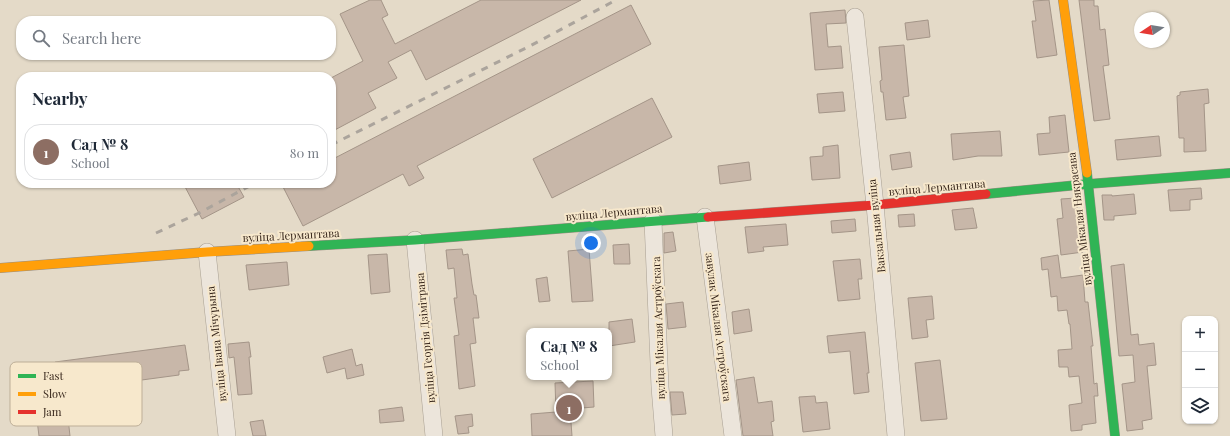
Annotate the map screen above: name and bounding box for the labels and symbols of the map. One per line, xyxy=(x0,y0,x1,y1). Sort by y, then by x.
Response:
north arrow xyxy=(1134,12,1170,48)
street label: вуліца Мікалая Някрасава xyxy=(1063,151,1095,287)
street label: вуліца Лермантава xyxy=(888,175,987,199)
street label: Вакзальная вуліца xyxy=(864,178,888,273)
street label: вуліца Лермантава xyxy=(565,200,664,224)
street label: вуліца Лермантава xyxy=(242,225,340,245)
your location xyxy=(581,233,601,253)
street label: завулак Мікалая Астроўскага xyxy=(702,252,736,403)
street label: вуліца Мікалая Астроўскага xyxy=(648,256,668,400)
street label: вуліца Георгія Дзімітрава xyxy=(412,272,438,404)
street label: вуліца Івана Мічурына xyxy=(202,285,230,403)
legend xyxy=(10,362,142,426)
text: Fast xyxy=(43,368,63,383)
text: Slow xyxy=(43,386,67,401)
pin: 1 xyxy=(556,393,582,423)
text: Jam xyxy=(42,404,62,419)

